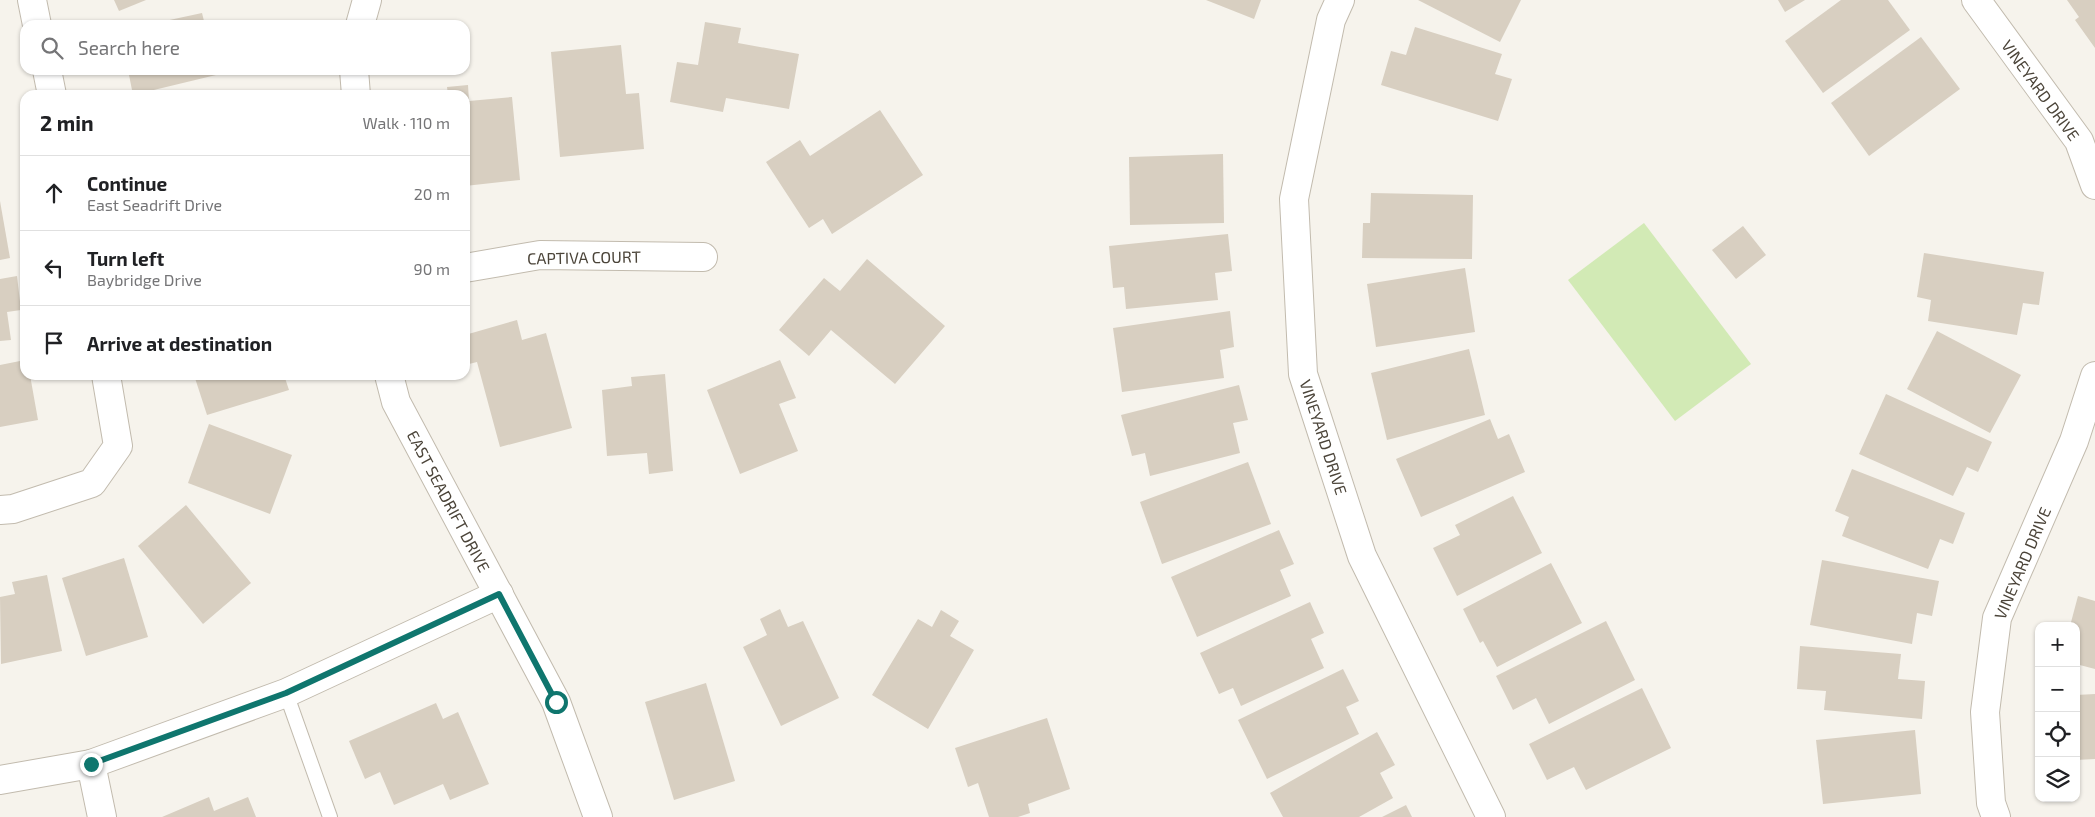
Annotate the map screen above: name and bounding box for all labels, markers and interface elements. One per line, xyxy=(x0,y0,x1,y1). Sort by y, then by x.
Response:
search box xyxy=(20,20,470,75)
icon: search xyxy=(38,34,66,62)
text: Search here xyxy=(78,36,180,59)
street label: VINEYARD DRIVE xyxy=(1998,36,2084,144)
text: 2 min xyxy=(40,110,94,135)
text: Walk · 110 m xyxy=(363,113,450,132)
text: Continue xyxy=(87,172,167,195)
icon: ahead xyxy=(40,179,68,207)
text: 20 m xyxy=(414,184,450,203)
text: East Seadrift Drive xyxy=(87,195,222,214)
text: Turn left xyxy=(87,247,164,270)
street label: CAPTIVA COURT xyxy=(527,247,641,267)
icon: left xyxy=(40,254,68,282)
text: 90 m xyxy=(414,259,450,278)
text: Baybridge Drive xyxy=(87,270,202,289)
icon: arrive xyxy=(40,329,68,357)
text: Arrive at destination xyxy=(87,332,272,355)
street label: VINEYARD DRIVE xyxy=(1296,377,1352,497)
street label: EAST SEADRIFT DRIVE xyxy=(404,427,494,575)
street label: VINEYARD DRIVE xyxy=(1990,504,2054,622)
map controls xyxy=(2035,622,2080,802)
button: + xyxy=(2035,622,2080,667)
button: − xyxy=(2035,667,2080,712)
route start xyxy=(545,691,568,714)
button: locate xyxy=(2035,712,2080,757)
route end xyxy=(80,753,103,776)
button: layers xyxy=(2035,757,2080,802)

